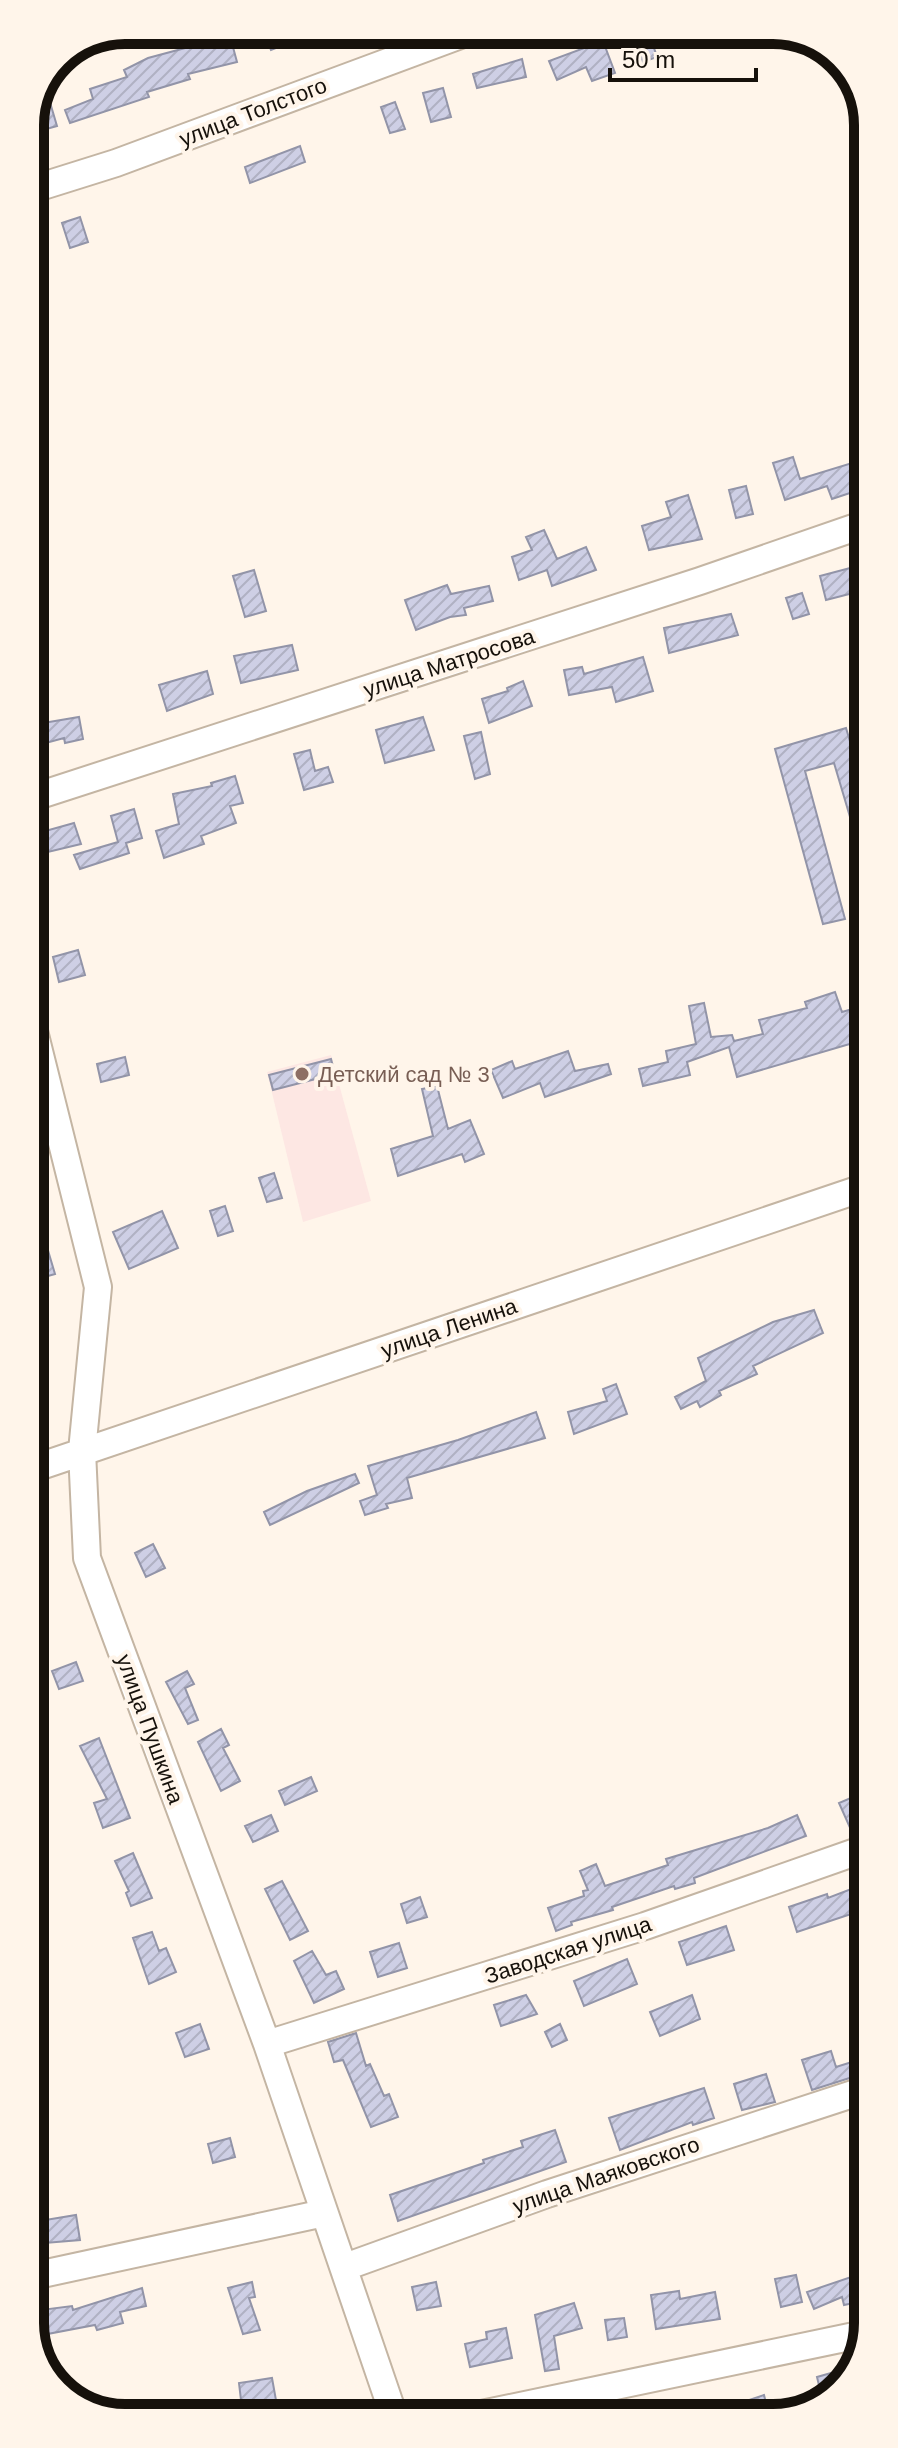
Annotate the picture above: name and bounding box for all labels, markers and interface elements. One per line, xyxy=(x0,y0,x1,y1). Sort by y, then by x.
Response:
scale bar xyxy=(610,32,756,82)
text: 50 m xyxy=(622,46,675,73)
street label: улица Толстого xyxy=(176,72,330,152)
street label: улица Матросова xyxy=(360,623,539,702)
place label: Детский сад № 3 xyxy=(318,1062,490,1087)
marker: Детский сад № 3 xyxy=(293,1065,311,1083)
street label: улица Ленина xyxy=(378,1293,521,1363)
street label: улица Пушкина xyxy=(111,1651,189,1808)
street label: Заводская улица xyxy=(482,1911,655,1989)
street label: улица Маяковского xyxy=(509,2131,703,2219)

